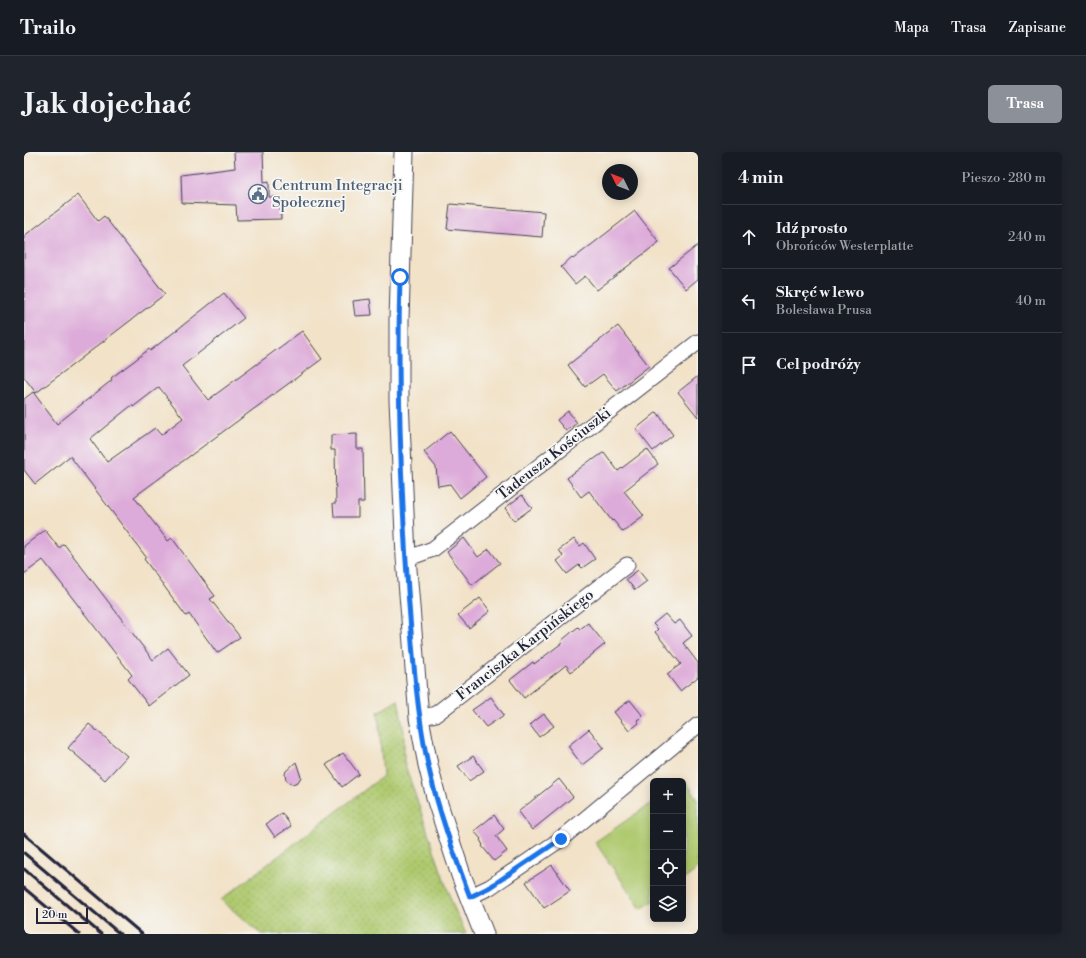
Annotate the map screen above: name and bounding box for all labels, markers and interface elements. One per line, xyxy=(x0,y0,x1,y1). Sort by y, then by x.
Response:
text: Trailo xyxy=(20,16,76,40)
text: Mapa xyxy=(894,19,929,37)
text: Trasa xyxy=(951,19,986,37)
text: Zapisane xyxy=(1008,19,1066,37)
button: Trasa xyxy=(988,85,1062,123)
text: Jak dojechać xyxy=(24,87,191,122)
north arrow xyxy=(602,164,638,200)
text: 4 min xyxy=(738,167,783,189)
text: Pieszo · 280 m xyxy=(961,170,1046,186)
place label: Centrum Integracji Społecznej xyxy=(272,176,403,212)
public building icon: Centrum Integracji Społecznej xyxy=(247,183,269,205)
text: Idź prosto xyxy=(776,219,848,238)
icon: ahead xyxy=(738,226,760,248)
text: 240 m xyxy=(1008,229,1046,245)
text: Obrońców Westerplatte xyxy=(776,238,913,254)
route start xyxy=(391,268,409,286)
text: Skręć w lewo xyxy=(776,283,864,302)
icon: left xyxy=(738,290,760,312)
text: 40 m xyxy=(1016,293,1046,309)
text: Bolesława Prusa xyxy=(776,302,872,318)
icon: arrive xyxy=(738,354,760,376)
text: Cel podróży xyxy=(776,355,861,374)
street label: Tadeusza Kościuszki xyxy=(493,403,615,505)
street label: Franciszka Karpińskiego xyxy=(452,585,598,705)
map controls xyxy=(650,778,686,922)
button: + xyxy=(650,778,686,814)
button: − xyxy=(650,814,686,850)
route end xyxy=(552,830,570,848)
button: locate xyxy=(650,850,686,886)
button: layers xyxy=(650,886,686,922)
scale bar xyxy=(36,906,88,925)
text: 20 m xyxy=(42,908,67,922)

